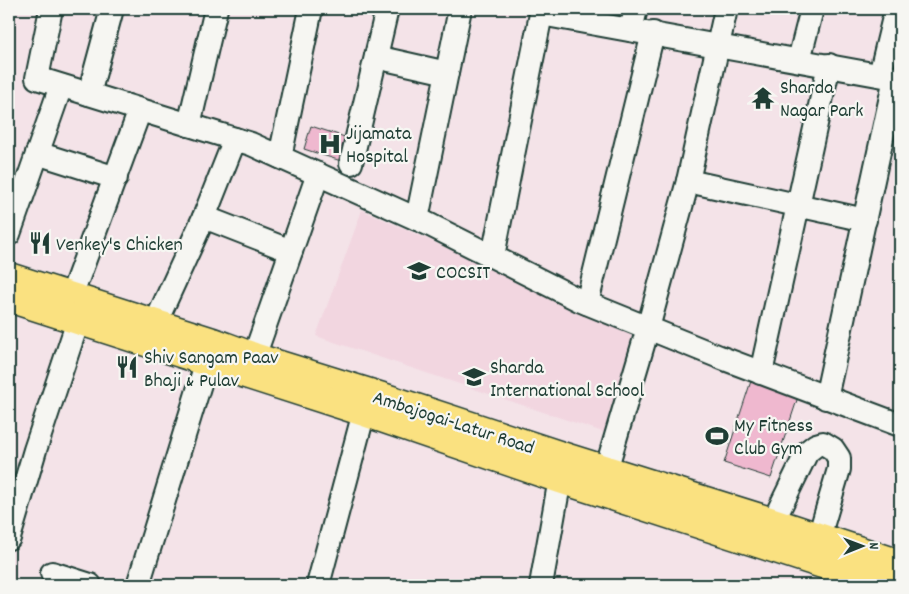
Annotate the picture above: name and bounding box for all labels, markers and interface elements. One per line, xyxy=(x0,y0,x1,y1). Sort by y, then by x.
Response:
place label: Sharda Nagar Park xyxy=(780,75,863,126)
temple icon: Sharda Nagar Park xyxy=(750,85,776,111)
place label: Jijamata Hospital xyxy=(346,121,412,172)
hospital icon: Jijamata Hospital xyxy=(317,131,343,157)
restaurant icon: Venkey's Chicken xyxy=(27,230,53,256)
place label: Venkey's Chicken xyxy=(56,232,183,260)
school or university icon: COCSIT xyxy=(406,258,432,284)
place label: COCSIT xyxy=(436,260,490,288)
place label: Shiv Sangam Paav Bhaji & Pulav xyxy=(144,345,279,396)
restaurant icon: Shiv Sangam Paav Bhaji & Pulav xyxy=(114,354,140,380)
place label: Sharda International School xyxy=(490,355,644,406)
school or university icon: Sharda International School xyxy=(461,364,487,390)
street label: Ambajogai-Latur Road xyxy=(369,385,538,463)
place label: My Fitness Club Gym xyxy=(734,413,813,464)
sports icon: My Fitness Club Gym xyxy=(704,423,730,449)
north arrow xyxy=(836,522,886,572)
text: N xyxy=(863,542,883,550)

